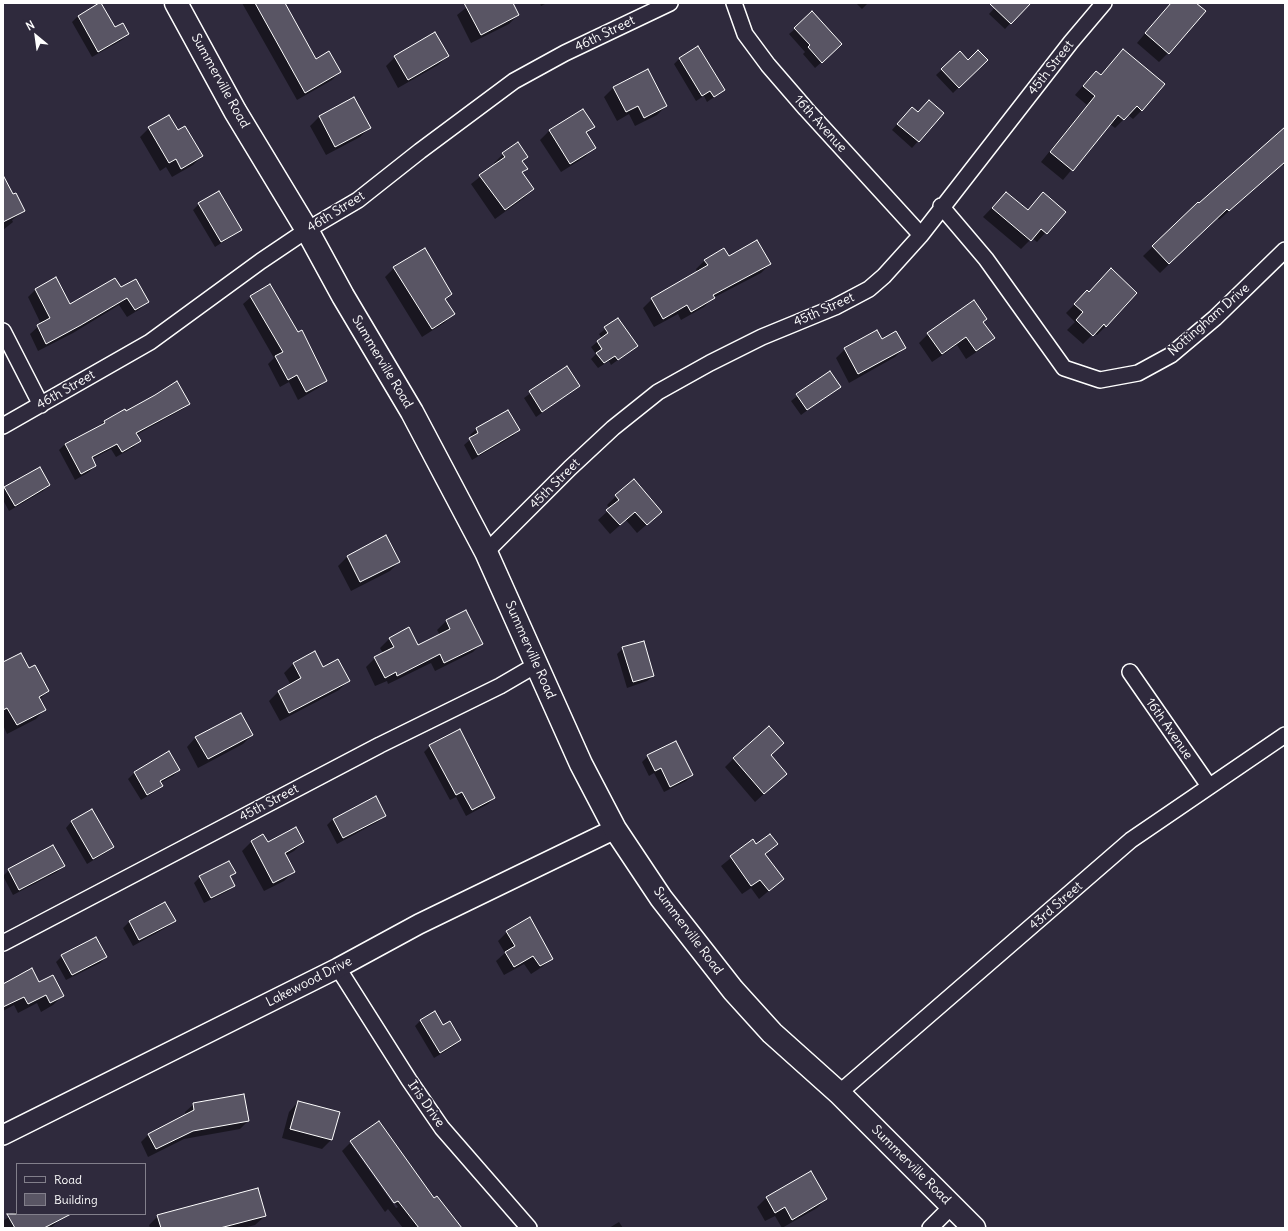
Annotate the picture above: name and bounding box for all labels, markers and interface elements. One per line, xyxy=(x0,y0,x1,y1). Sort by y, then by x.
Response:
street label: 46th Street xyxy=(573,13,637,55)
north arrow xyxy=(16,16,56,56)
text: N xyxy=(23,18,37,33)
street label: Summerville Road xyxy=(188,31,252,131)
street label: 45th Street xyxy=(1025,38,1077,98)
street label: 16th Avenue xyxy=(790,92,850,156)
street label: 46th Street xyxy=(304,188,368,236)
street label: Nottingham Drive xyxy=(1165,280,1253,360)
street label: 45th Street xyxy=(791,290,857,330)
street label: Summerville Road xyxy=(348,313,416,411)
street label: 46th Street xyxy=(34,367,98,413)
street label: 45th Street xyxy=(527,456,583,512)
street label: Summerville Road xyxy=(501,599,559,701)
street label: 16th Avenue xyxy=(1142,695,1196,763)
street label: 45th Street xyxy=(237,781,301,825)
street label: 43rd Street xyxy=(1026,879,1086,933)
street label: Summerville Road xyxy=(650,884,726,978)
street label: Lakewood Drive xyxy=(263,954,355,1010)
street label: Iris Drive xyxy=(404,1078,448,1130)
street label: Summerville Road xyxy=(868,1122,954,1208)
legend xyxy=(16,1163,146,1215)
text: Road xyxy=(54,1172,82,1187)
text: Building xyxy=(54,1192,98,1207)

